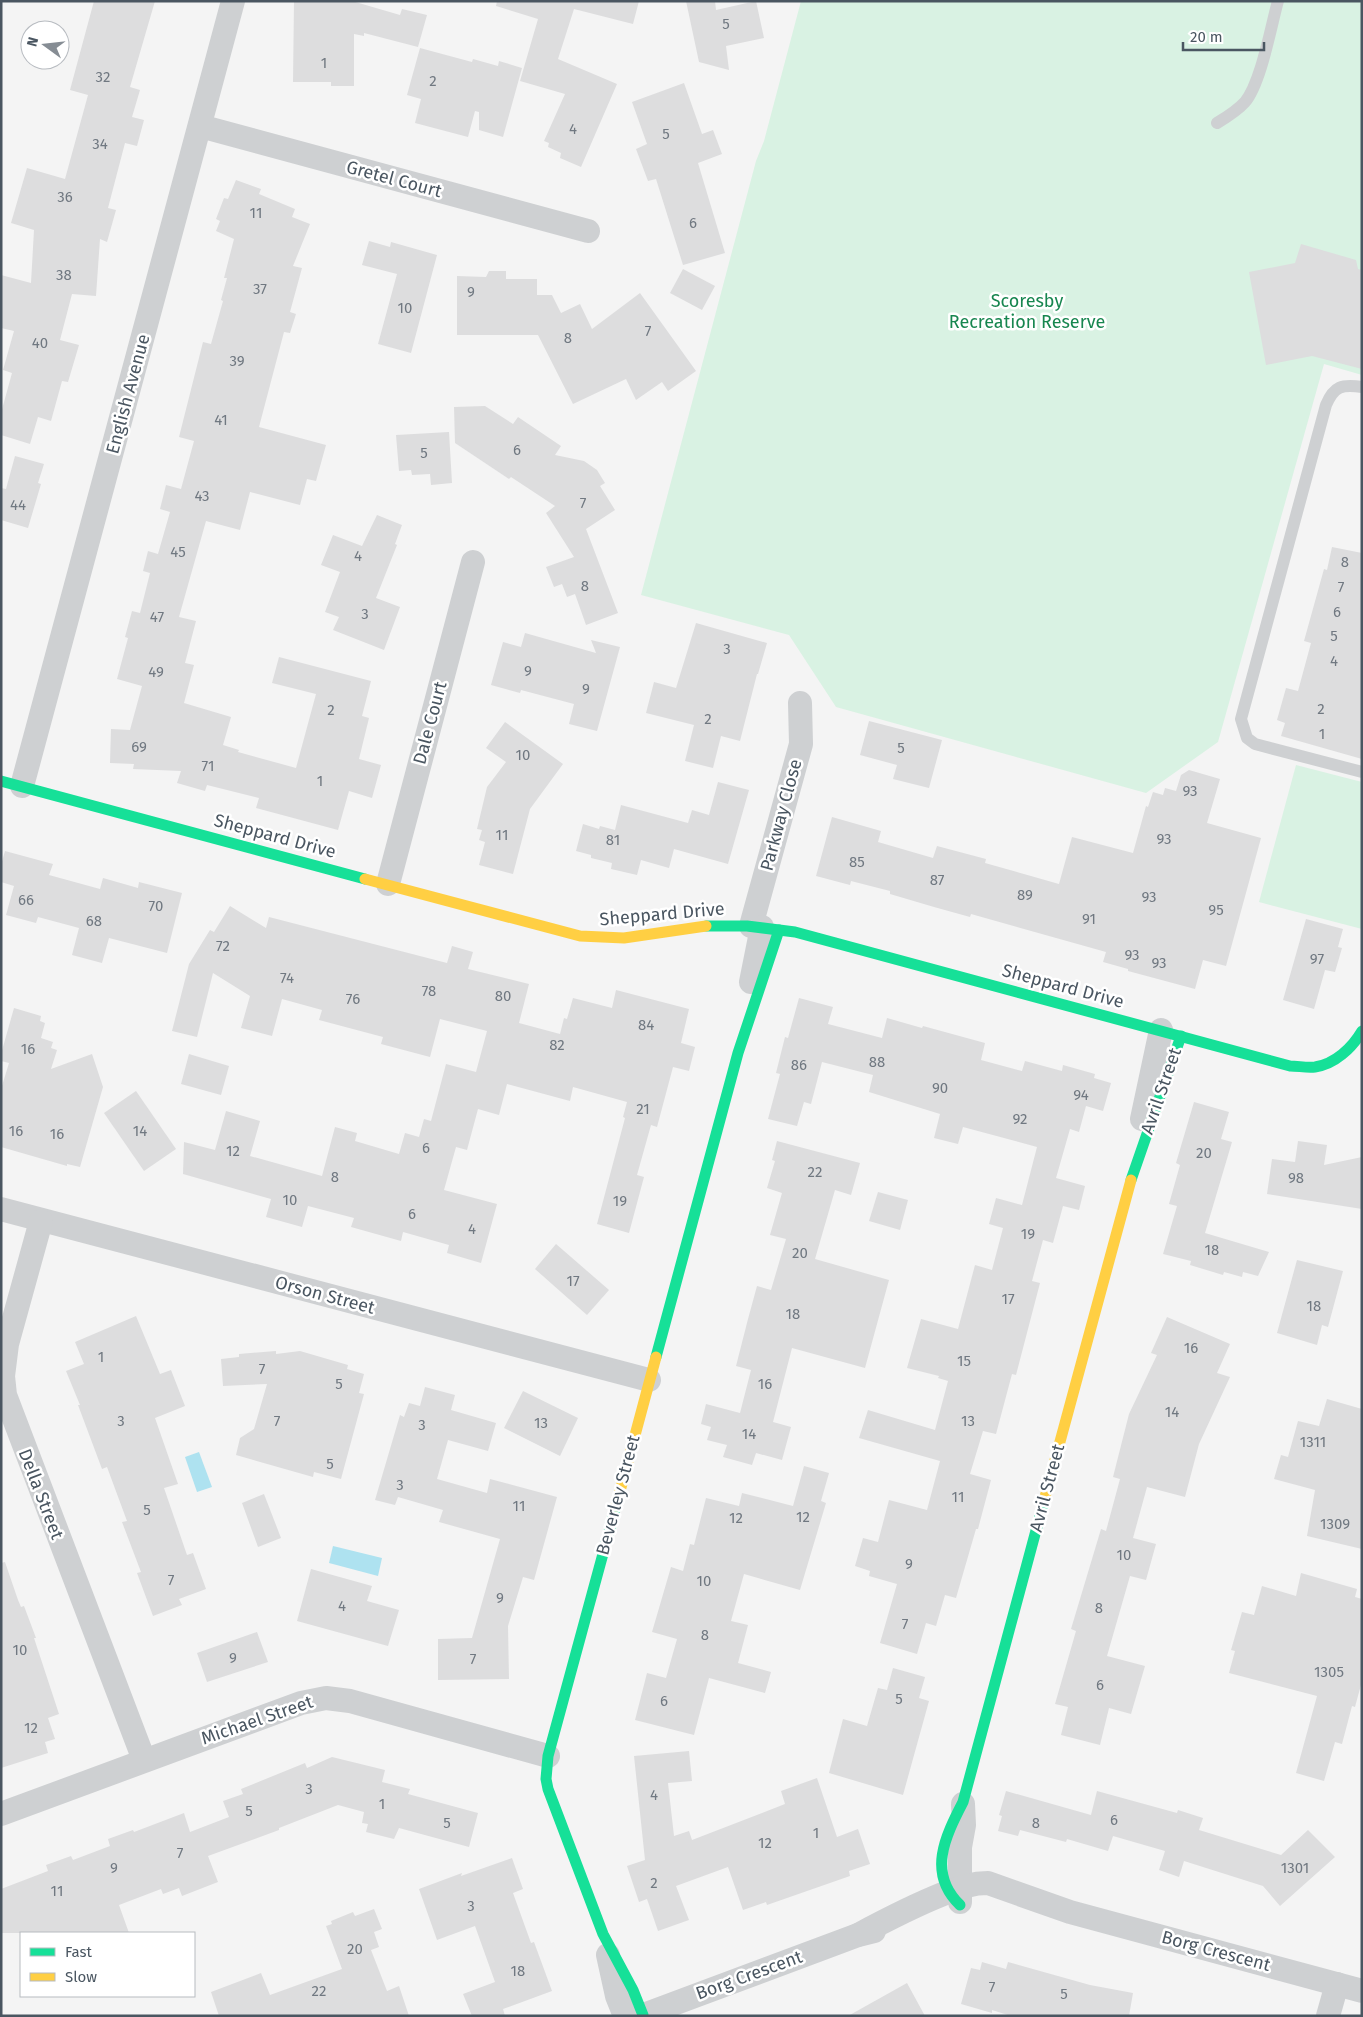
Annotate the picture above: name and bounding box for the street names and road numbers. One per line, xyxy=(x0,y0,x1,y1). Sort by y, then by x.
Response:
street label: Gretel Court xyxy=(344,156,445,202)
street label: English Avenue xyxy=(101,332,155,456)
street label: Dale Court xyxy=(408,679,452,767)
street label: Parkway Close xyxy=(755,757,807,873)
street label: Sheppard Drive xyxy=(212,809,338,863)
street label: Sheppard Drive xyxy=(599,898,725,930)
street label: Sheppard Drive xyxy=(1000,959,1126,1013)
street label: Avril Street xyxy=(1136,1044,1186,1137)
street label: Orson Street xyxy=(273,1271,378,1319)
street label: Beverley Street xyxy=(591,1432,645,1558)
street label: Avril Street xyxy=(1025,1441,1069,1534)
street label: Della Street xyxy=(14,1446,69,1543)
street label: Michael Street xyxy=(198,1690,316,1749)
street label: Borg Crescent xyxy=(1159,1926,1273,1976)
street label: Borg Crescent xyxy=(693,1945,806,2004)

